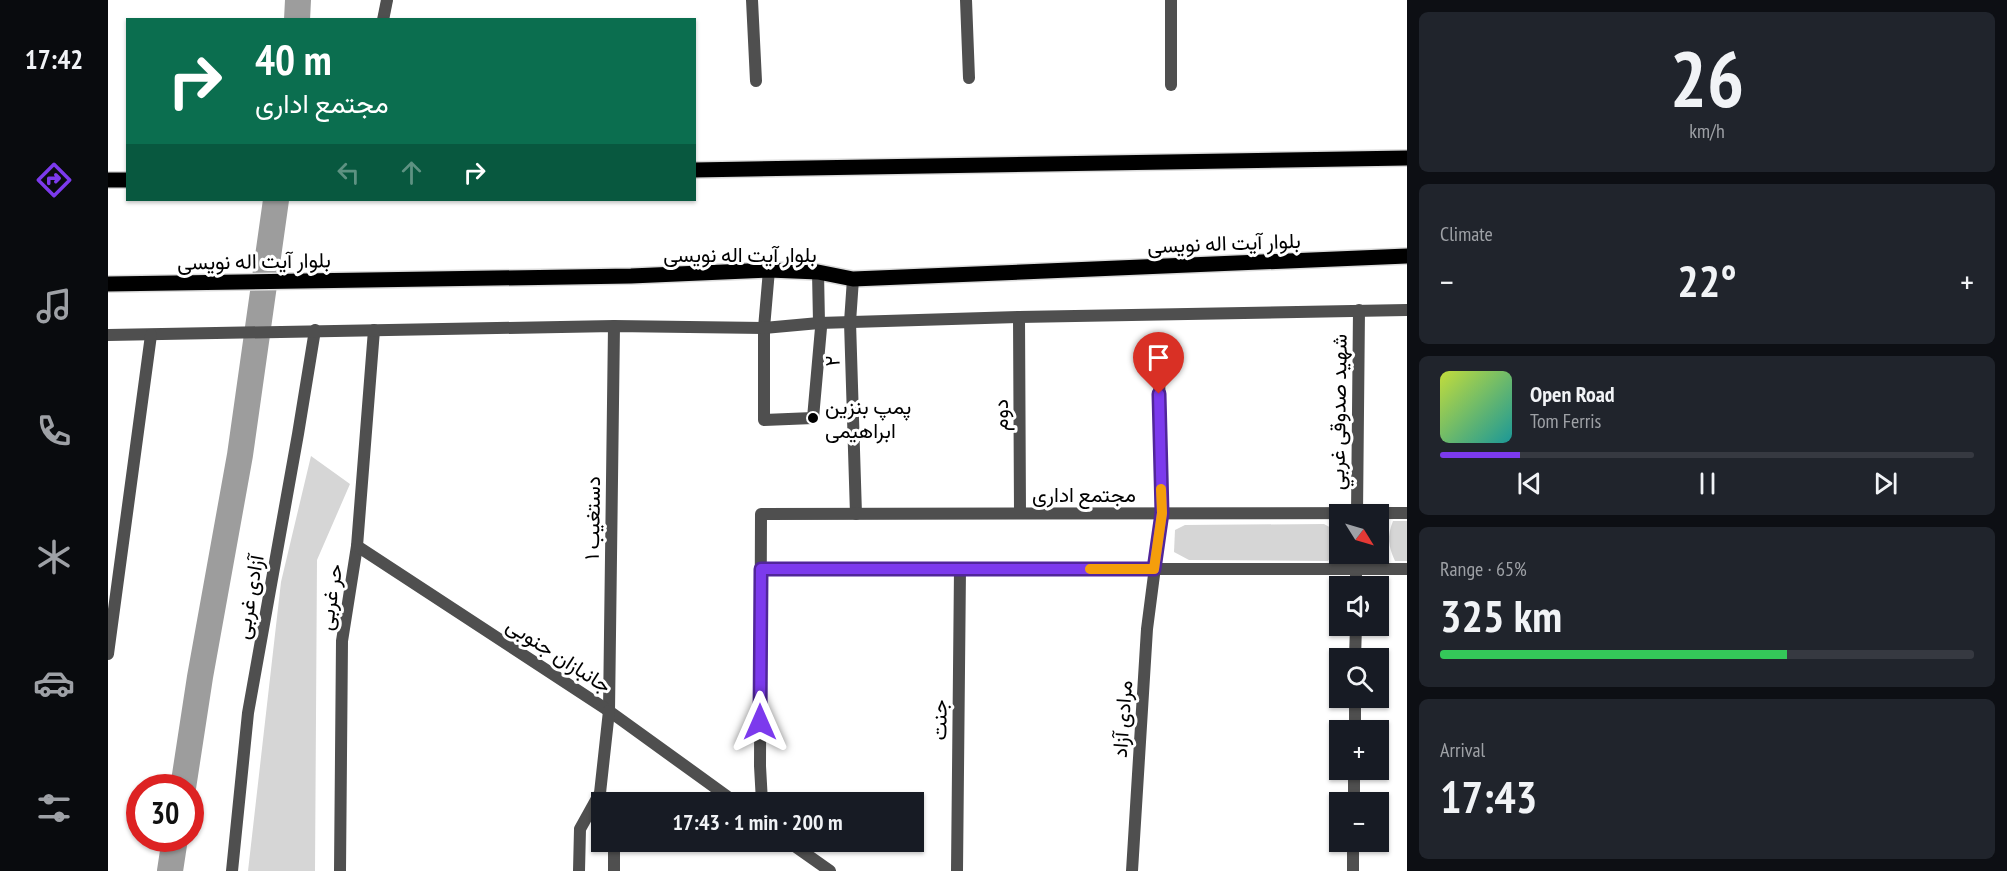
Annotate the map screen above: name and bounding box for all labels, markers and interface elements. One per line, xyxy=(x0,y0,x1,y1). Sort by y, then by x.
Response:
text: 26 xyxy=(1670,28,1744,129)
text: 40 m xyxy=(255,32,332,87)
text: 17:42 xyxy=(25,42,83,76)
icon: right xyxy=(156,42,234,120)
text: مجتمع اداری xyxy=(255,86,389,120)
text: km/h xyxy=(1689,118,1725,144)
icon: left xyxy=(332,156,365,189)
icon: ahead xyxy=(395,156,428,189)
icon: right xyxy=(458,156,491,189)
icon: directions xyxy=(33,159,75,201)
text: Climate xyxy=(1440,221,1493,247)
street label: بلوار آیت اله نویسی xyxy=(1147,227,1301,259)
street label: بلوار آیت اله نویسی xyxy=(663,241,817,268)
street label: بلوار آیت اله نویسی xyxy=(177,246,331,276)
text: 22° xyxy=(1677,251,1737,309)
text: − xyxy=(1440,260,1454,303)
text: + xyxy=(1960,260,1974,303)
icon: music xyxy=(33,285,75,327)
pin xyxy=(1133,332,1184,394)
street label: شهید صدوقی غربي xyxy=(1323,334,1357,490)
icon: arrive xyxy=(1142,341,1175,374)
street label: ۲ xyxy=(818,355,846,367)
text: Open Road xyxy=(1530,380,1615,408)
place label: پمپ بنزین ابراهیمی xyxy=(825,393,911,444)
street label: دوم xyxy=(987,399,1015,431)
text: Tom Ferris xyxy=(1530,408,1601,434)
icon: phone xyxy=(33,410,75,452)
marker: پمپ بنزین ابراهیمی xyxy=(806,411,820,425)
icon: previous xyxy=(1513,467,1546,500)
icon: pause xyxy=(1691,467,1724,500)
icon: next xyxy=(1869,467,1902,500)
street label: دستغیب ۱ xyxy=(578,476,606,560)
street label: مجتمع اداری xyxy=(1032,481,1136,509)
north arrow xyxy=(1329,504,1389,564)
map controls xyxy=(1329,504,1389,852)
icon: climate xyxy=(33,536,75,578)
street label: آزادی غربی xyxy=(228,551,270,641)
text: Range · 65% xyxy=(1440,556,1527,582)
street label: حر غربی xyxy=(311,562,349,632)
button: sound xyxy=(1329,576,1389,636)
text: 325 km xyxy=(1440,586,1562,644)
street label: جانبازان جنوبی xyxy=(501,611,617,699)
button: search xyxy=(1329,648,1389,708)
icon: car xyxy=(33,662,75,704)
street label: مرادی آزاد xyxy=(1106,679,1138,759)
position arrow xyxy=(728,690,792,754)
street label: جنت xyxy=(925,699,953,741)
button: + xyxy=(1329,720,1389,780)
text: Arrival xyxy=(1440,737,1485,763)
text: 17:43 xyxy=(1440,767,1537,825)
speed limit sign: 30 xyxy=(126,774,204,852)
icon: filters xyxy=(33,787,75,829)
button: − xyxy=(1329,792,1389,852)
text: 17:43 · 1 min · 200 m xyxy=(672,808,843,836)

